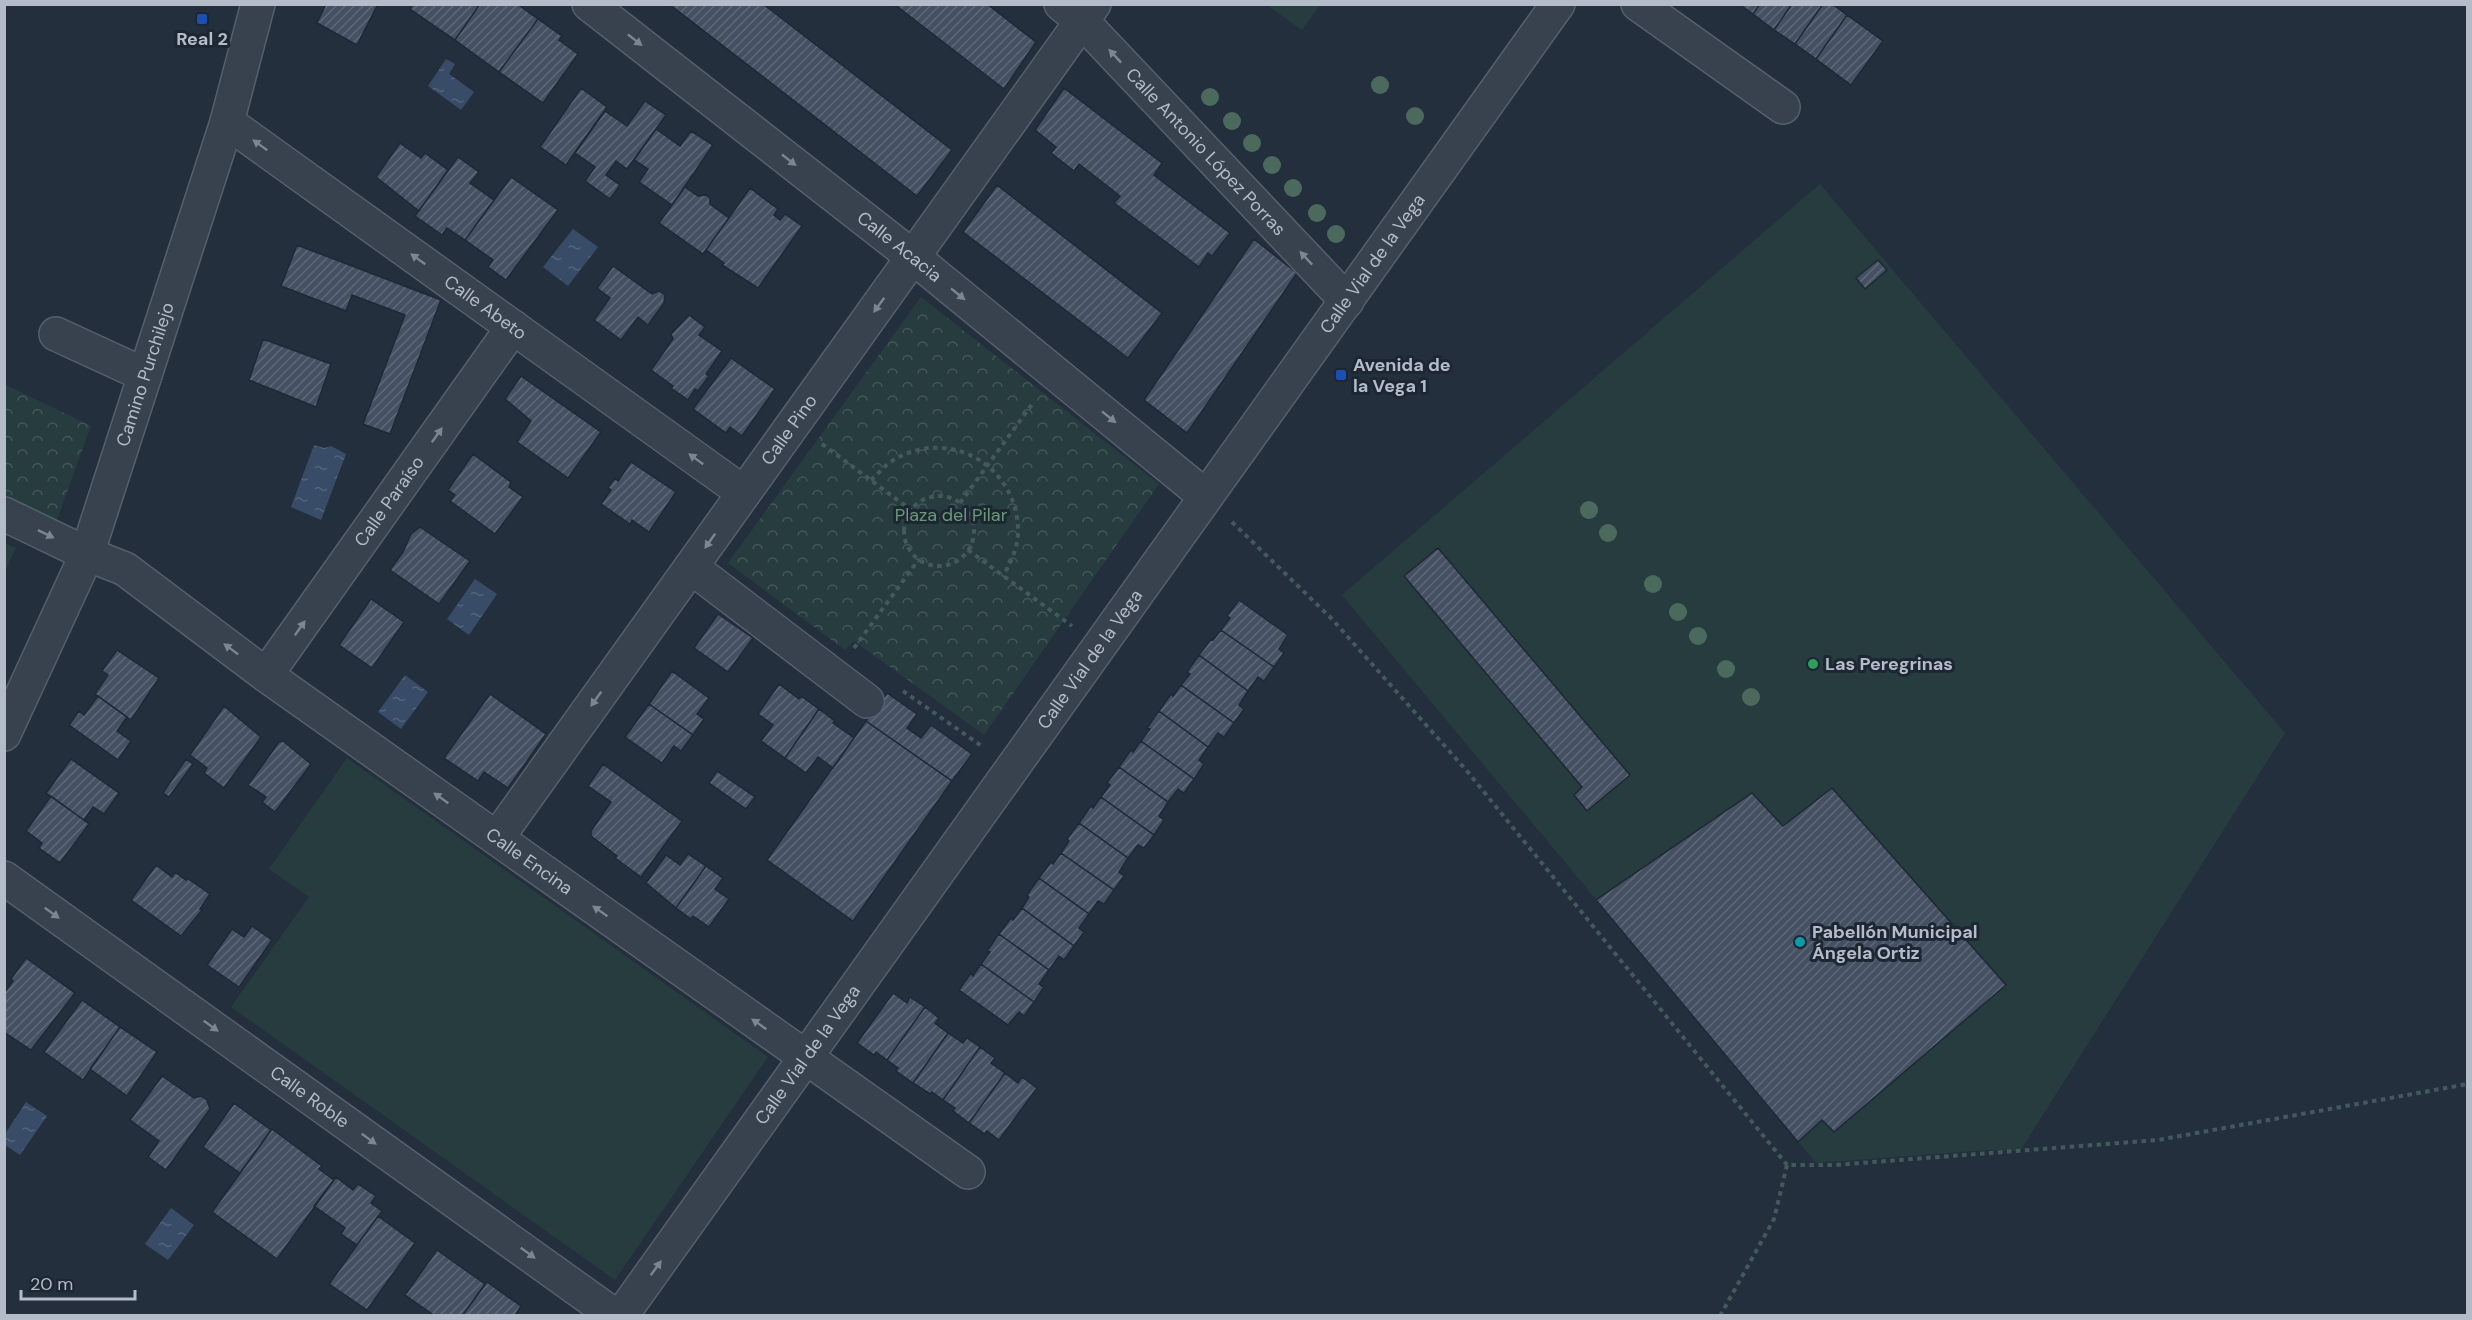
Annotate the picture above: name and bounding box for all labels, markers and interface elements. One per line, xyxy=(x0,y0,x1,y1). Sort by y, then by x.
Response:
marker: Real 2 xyxy=(195,12,209,26)
place label: Real 2 xyxy=(176,27,228,51)
one-way arrow xyxy=(627,34,642,46)
one-way arrow xyxy=(1108,48,1122,63)
street label: Calle Antonio López Porras xyxy=(1120,63,1291,241)
one-way arrow xyxy=(253,140,268,152)
one-way arrow xyxy=(781,154,796,166)
street label: Calle Vial de la Vega xyxy=(1314,189,1431,339)
street label: Calle Acacia xyxy=(852,206,947,288)
one-way arrow xyxy=(1300,252,1314,266)
one-way arrow xyxy=(411,253,427,265)
street label: Calle Abeto xyxy=(439,270,532,345)
one-way arrow xyxy=(950,287,965,300)
one-way arrow xyxy=(873,297,885,312)
street label: Camino Purchilejo xyxy=(111,299,180,450)
place label: Avenida de la Vega 1 xyxy=(1353,353,1451,398)
marker: Avenida de la Vega 1 xyxy=(1334,368,1348,382)
street label: Calle Pino xyxy=(756,390,823,470)
one-way arrow xyxy=(1101,411,1117,424)
one-way arrow xyxy=(431,427,443,443)
street label: Calle Paraíso xyxy=(349,451,430,551)
one-way arrow xyxy=(689,453,705,465)
park label: Plaza del Pilar xyxy=(895,503,1008,527)
one-way arrow xyxy=(37,530,54,539)
one-way arrow xyxy=(704,532,716,548)
street label: Calle Vial de la Vega xyxy=(1032,585,1148,734)
one-way arrow xyxy=(294,620,306,636)
one-way arrow xyxy=(223,643,239,655)
place label: Las Peregrinas xyxy=(1825,652,1953,676)
marker: Las Peregrinas xyxy=(1806,657,1820,671)
one-way arrow xyxy=(590,691,602,707)
one-way arrow xyxy=(433,793,449,804)
street label: Calle Encina xyxy=(481,822,577,900)
one-way arrow xyxy=(45,906,60,918)
one-way arrow xyxy=(592,906,608,917)
place label: Pabellón Municipal Ángela Ortiz xyxy=(1812,920,1978,965)
marker: Pabellón Municipal Ángela Ortiz xyxy=(1793,935,1807,949)
street label: Calle Vial de la Vega xyxy=(749,980,866,1130)
one-way arrow xyxy=(751,1018,767,1030)
one-way arrow xyxy=(202,1020,218,1032)
street label: Calle Roble xyxy=(265,1060,354,1134)
one-way arrow xyxy=(362,1133,377,1145)
one-way arrow xyxy=(519,1247,535,1259)
one-way arrow xyxy=(649,1260,661,1276)
scale bar xyxy=(21,1263,135,1301)
text: 20 m xyxy=(30,1272,73,1296)

